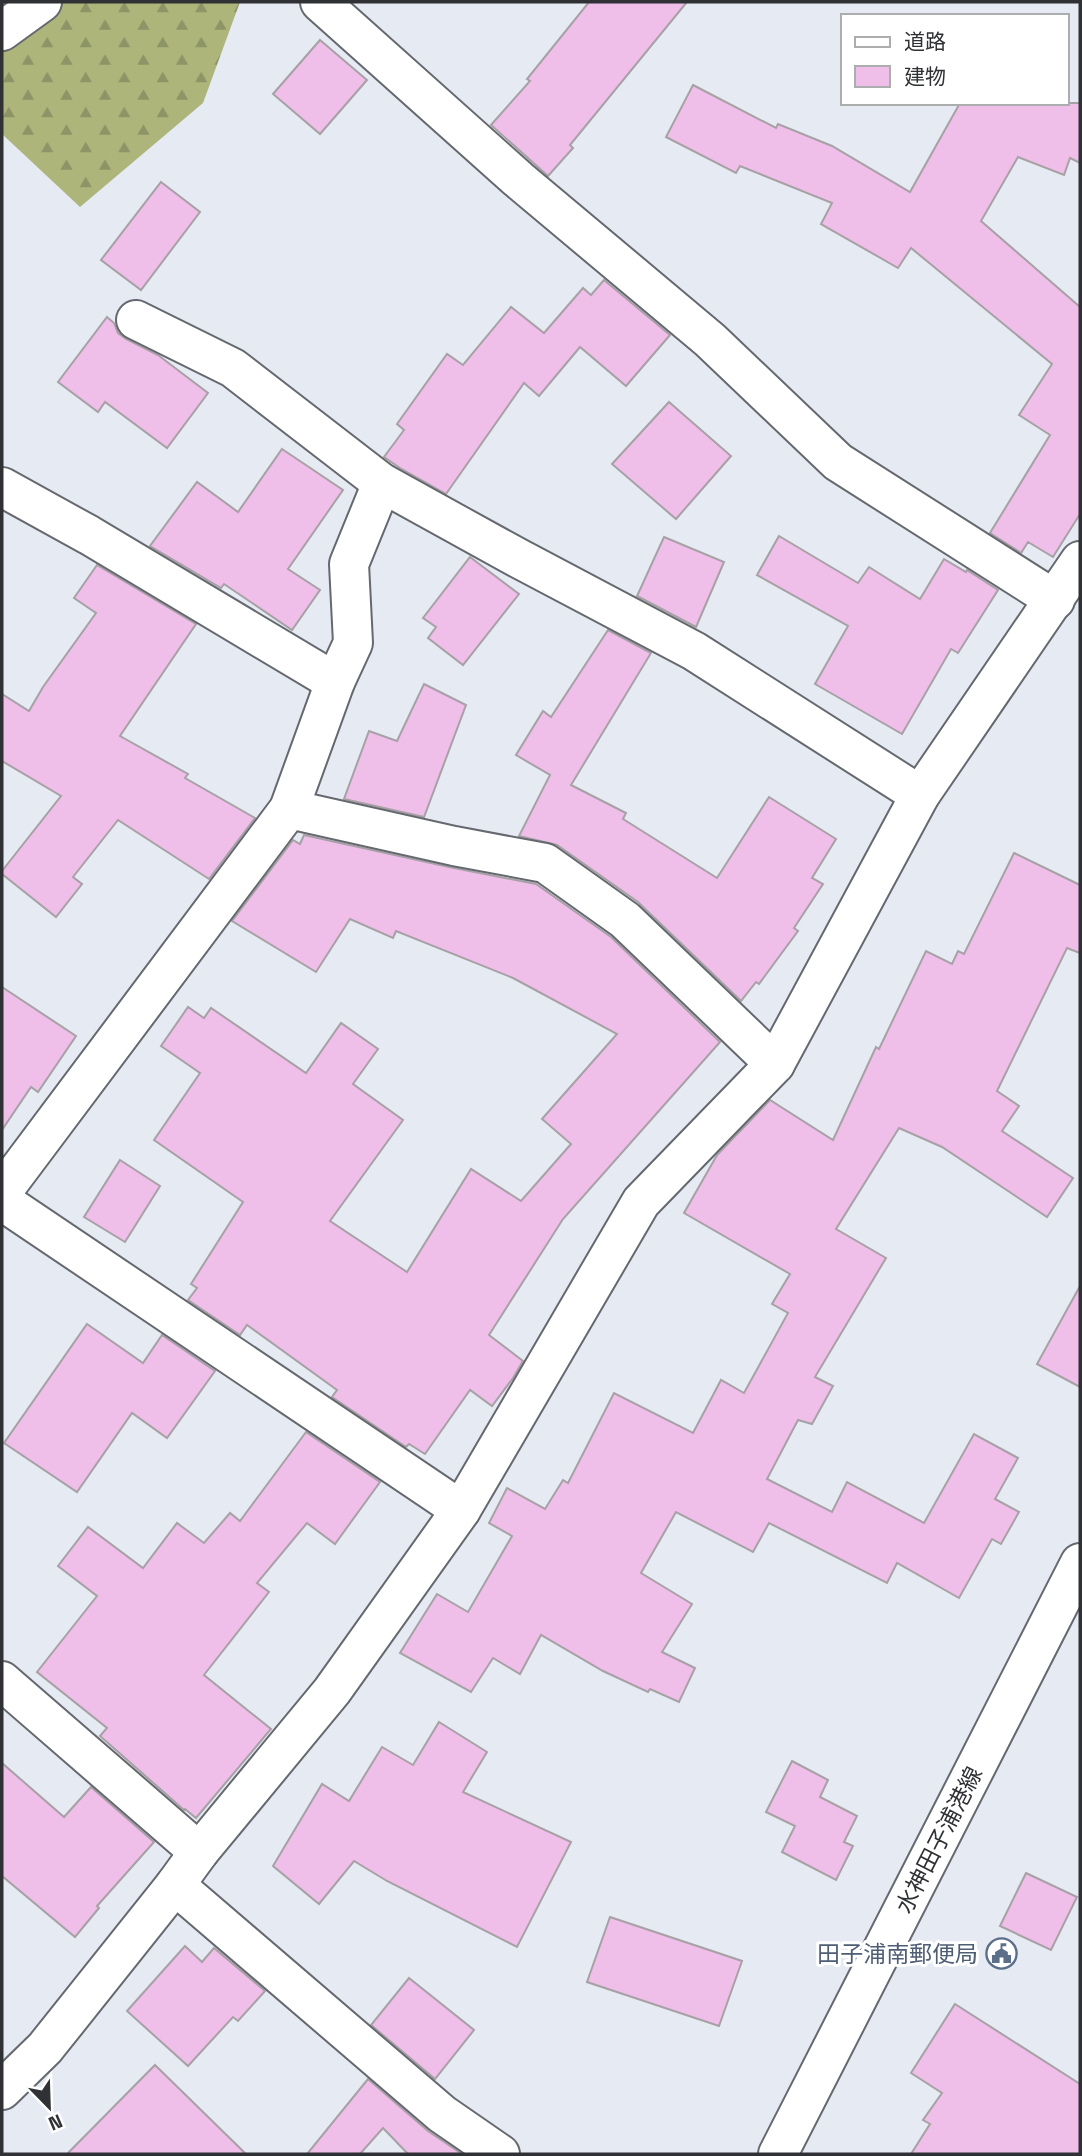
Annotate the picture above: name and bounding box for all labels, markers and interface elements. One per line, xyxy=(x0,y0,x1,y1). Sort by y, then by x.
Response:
legend xyxy=(841,14,1068,105)
text: 道路 xyxy=(904,28,946,55)
text: 建物 xyxy=(904,63,946,90)
street label: 水神田子浦港線 xyxy=(889,1761,989,1919)
public building icon: 田子浦南郵便局 xyxy=(984,1937,1018,1971)
place label: 田子浦南郵便局 xyxy=(817,1939,978,1969)
north arrow xyxy=(14,2072,84,2142)
text: N xyxy=(45,2108,66,2136)

